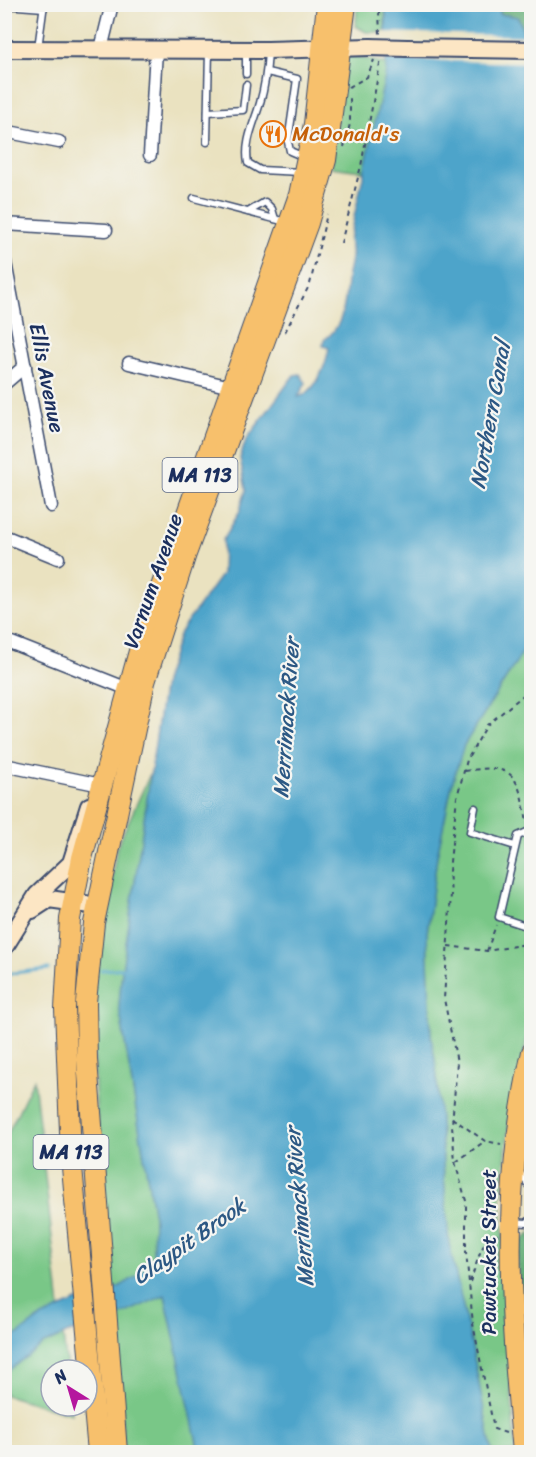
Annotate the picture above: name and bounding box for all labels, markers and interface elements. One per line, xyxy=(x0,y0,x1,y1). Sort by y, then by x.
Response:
place label: McDonald's xyxy=(292,115,400,153)
restaurant icon: McDonald's xyxy=(258,119,288,149)
street label: Ellis Avenue xyxy=(18,320,76,436)
water label: Northern Canal xyxy=(458,334,523,492)
road number: MA 113 xyxy=(162,458,238,492)
street label: Varnum Avenue xyxy=(112,508,194,654)
water label: Merrimack River xyxy=(261,633,311,799)
water label: Merrimack River xyxy=(272,1122,325,1288)
road number: MA 113 xyxy=(34,1135,109,1169)
street label: Pawtucket Street xyxy=(470,1169,508,1335)
water label: Claypit Brook xyxy=(124,1186,255,1295)
north arrow xyxy=(39,1358,99,1418)
text: N xyxy=(46,1361,74,1392)

